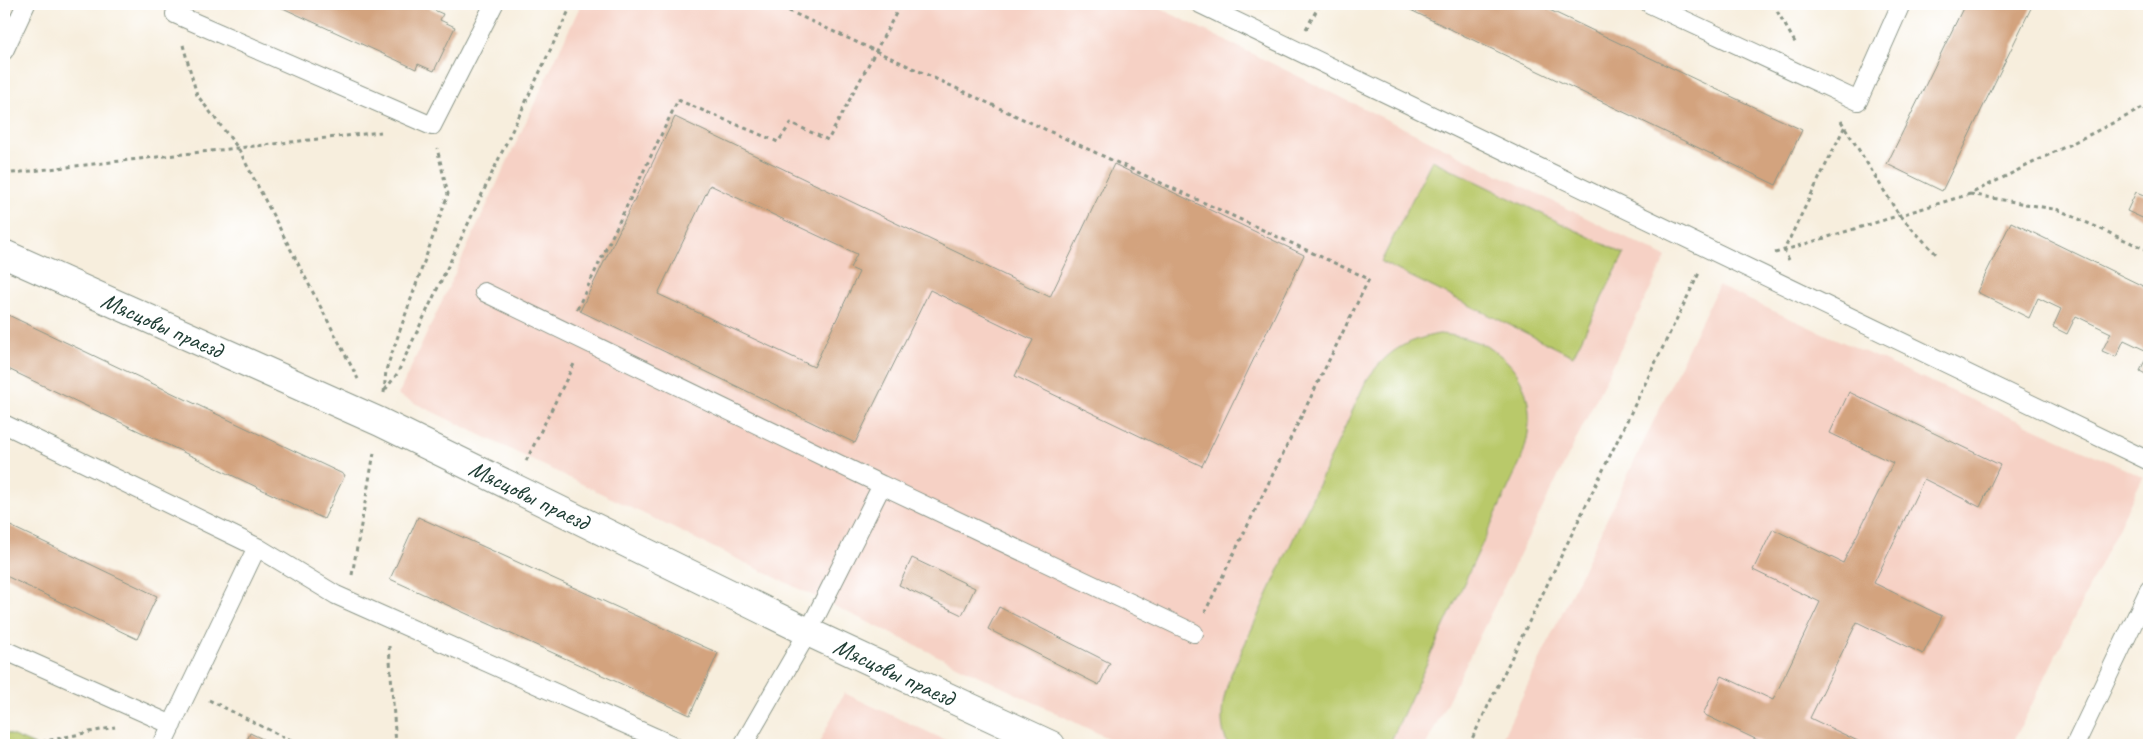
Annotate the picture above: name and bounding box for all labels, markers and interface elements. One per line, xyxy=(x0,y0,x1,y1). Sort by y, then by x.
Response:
street label: Мясцовы праезд xyxy=(97,285,230,366)
street label: Мясцовы праезд xyxy=(464,453,596,538)
street label: Мясцовы праезд xyxy=(829,631,961,714)

